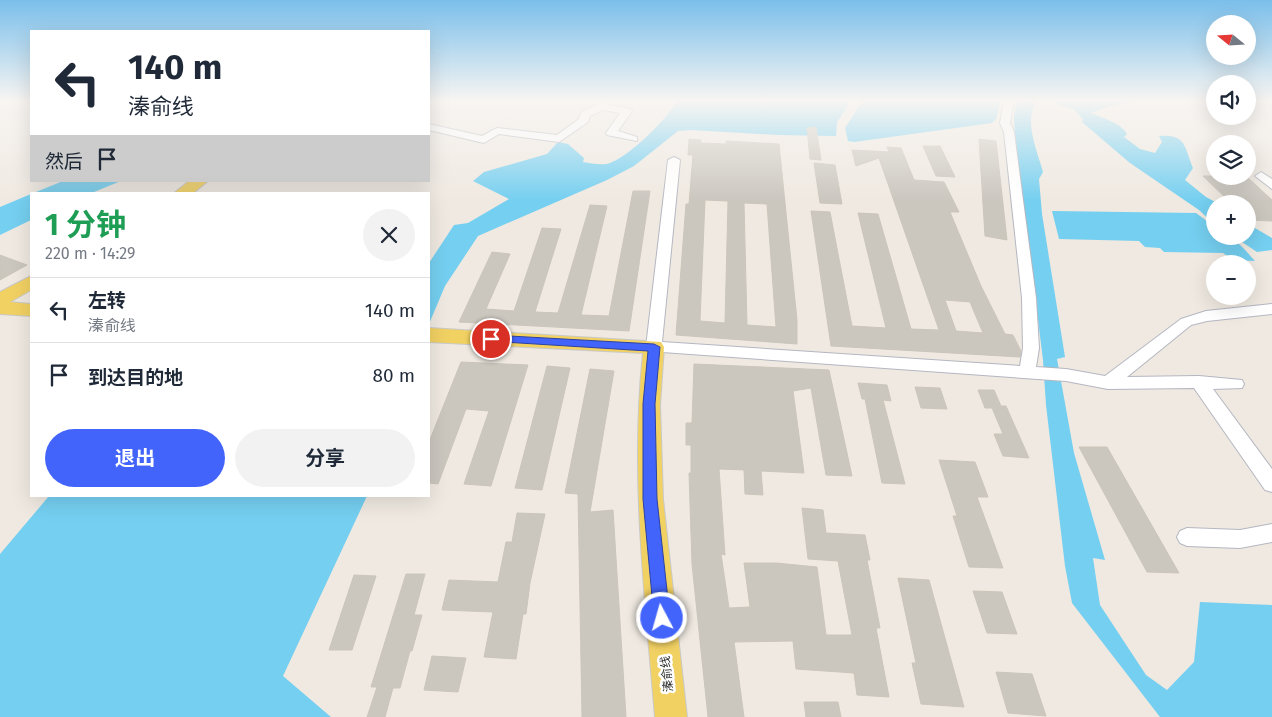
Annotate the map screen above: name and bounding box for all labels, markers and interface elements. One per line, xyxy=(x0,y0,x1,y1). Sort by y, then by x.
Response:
north arrow xyxy=(1206,15,1256,65)
map controls xyxy=(1206,15,1256,305)
text: 140 m xyxy=(128,46,222,88)
icon: left xyxy=(45,50,110,115)
button: sound xyxy=(1206,75,1256,125)
text: 溱俞线 xyxy=(128,93,194,120)
button: layers xyxy=(1206,135,1256,185)
icon: arrive xyxy=(93,145,121,173)
text: 然后 xyxy=(45,150,83,173)
button: + xyxy=(1206,195,1256,245)
text: 1 分钟 xyxy=(45,207,126,243)
button: close xyxy=(363,209,415,261)
text: 220 m · 14:29 xyxy=(45,244,135,263)
button: − xyxy=(1206,255,1256,305)
text: 左转 xyxy=(88,289,126,312)
icon: left xyxy=(45,296,73,324)
text: 140 m xyxy=(365,299,415,322)
text: 溱俞线 xyxy=(88,316,136,335)
pin xyxy=(470,318,512,360)
icon: arrive xyxy=(477,325,505,353)
icon: arrive xyxy=(45,361,73,389)
text: 80 m xyxy=(373,364,415,387)
text: 到达目的地 xyxy=(88,366,183,389)
button: 退出 xyxy=(45,429,225,487)
button: 分享 xyxy=(235,429,415,487)
position arrow xyxy=(635,591,687,643)
street label: 溱俞线 xyxy=(658,655,676,693)

